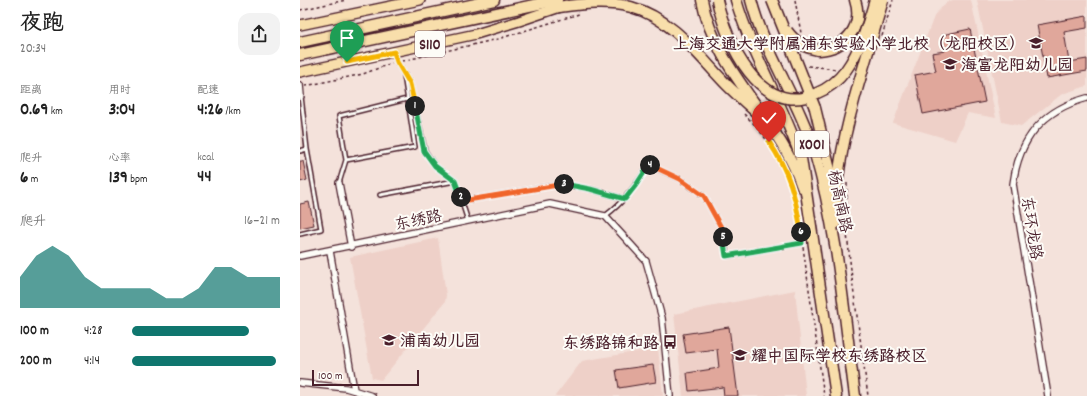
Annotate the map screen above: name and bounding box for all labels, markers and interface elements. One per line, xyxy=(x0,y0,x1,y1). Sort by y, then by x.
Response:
text: 夜跑 xyxy=(20,9,64,40)
button: share xyxy=(238,13,280,55)
pin xyxy=(330,21,364,62)
icon: arrive xyxy=(336,27,358,49)
road number: S110 xyxy=(415,31,445,57)
place label: 上海交通大学附属浦东实验小学北校（龙阳校区） xyxy=(673,34,1025,57)
school or university icon: 上海交通大学附属浦东实验小学北校（龙阳校区） xyxy=(1028,35,1044,51)
text: 20:34 xyxy=(20,40,46,59)
place label: 海富龙阳幼儿园 xyxy=(961,55,1073,78)
school or university icon: 海富龙阳幼儿园 xyxy=(942,56,958,72)
text: 距离 xyxy=(20,83,42,99)
text: 用时 xyxy=(109,83,131,99)
text: 配速 xyxy=(197,83,219,99)
pin: 1 xyxy=(405,96,425,116)
text: 1 xyxy=(414,98,416,114)
text: 0.69 xyxy=(20,99,48,123)
text: 3:04 xyxy=(109,99,135,123)
text: 4:26 xyxy=(197,99,223,123)
pin xyxy=(752,101,786,142)
text: km xyxy=(48,104,63,120)
text: /km xyxy=(223,104,241,120)
icon: check xyxy=(758,107,780,129)
road number: X001 xyxy=(795,131,829,157)
text: kcal xyxy=(197,150,214,166)
text: 爬升 xyxy=(20,151,42,167)
text: 心率 xyxy=(109,151,131,167)
pin: 4 xyxy=(640,155,660,175)
text: 4 xyxy=(648,157,652,173)
text: 44 xyxy=(197,166,211,190)
text: 6 xyxy=(20,167,28,191)
text: 139 xyxy=(109,167,128,191)
street label: 杨高南路 xyxy=(821,168,856,235)
text: m xyxy=(28,172,38,188)
text: bpm xyxy=(128,172,148,188)
pin: 3 xyxy=(554,174,574,194)
text: 3 xyxy=(562,176,566,192)
pin: 2 xyxy=(451,187,471,207)
text: 2 xyxy=(459,189,463,205)
street label: 东环龙路 xyxy=(1014,195,1047,262)
street label: 东绣路 xyxy=(393,205,444,238)
text: 16–21 m xyxy=(244,212,280,231)
text: 爬升 xyxy=(20,213,46,232)
pin: 6 xyxy=(791,222,811,242)
text: 6 xyxy=(798,224,804,240)
pin: 5 xyxy=(713,227,733,247)
text: 5 xyxy=(720,229,726,245)
text: 100 m xyxy=(20,322,49,341)
text: 4:28 xyxy=(84,322,102,341)
place label: 浦南幼儿园 xyxy=(400,331,480,354)
school or university icon: 浦南幼儿园 xyxy=(381,332,397,348)
place label: 东绣路锦和路 xyxy=(563,333,659,356)
bus stop icon: 东绣路锦和路 xyxy=(662,334,678,350)
place label: 耀中国际学校东绣路校区 xyxy=(751,346,927,369)
school or university icon: 耀中国际学校东绣路校区 xyxy=(732,347,748,363)
text: 200 m xyxy=(20,352,52,371)
text: 4:14 xyxy=(84,352,100,371)
scale bar xyxy=(312,368,419,387)
text: 100 m xyxy=(318,369,342,385)

